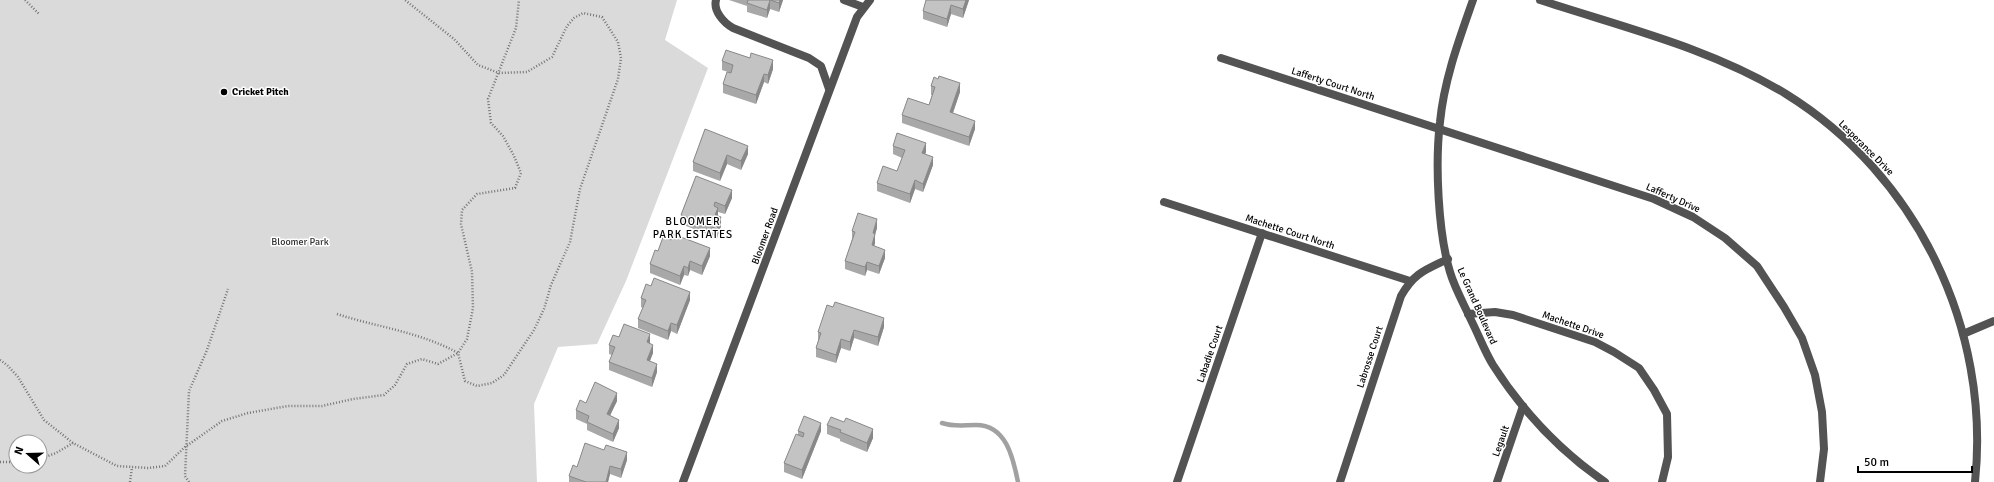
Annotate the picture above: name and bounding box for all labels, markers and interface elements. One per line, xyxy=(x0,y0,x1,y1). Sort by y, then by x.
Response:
street label: Lafferty Court North xyxy=(1290,65,1376,103)
place label: Cricket Pitch xyxy=(232,86,289,98)
marker: Cricket Pitch xyxy=(219,87,229,97)
street label: Lesperance Drive xyxy=(1836,118,1896,178)
street label: Lafferty Drive xyxy=(1644,181,1702,215)
street label: Bloomer Road xyxy=(749,206,781,266)
street label: Machette Court North xyxy=(1244,212,1336,252)
district label: BLOOMER PARK ESTATES xyxy=(653,215,733,241)
park label: Bloomer Park xyxy=(271,236,329,248)
street label: Le Grand Boulevard xyxy=(1455,266,1499,346)
street label: Machette Drive xyxy=(1540,309,1606,341)
street label: Labadie Court xyxy=(1195,323,1226,384)
street label: Labrosse Court xyxy=(1354,324,1386,389)
street label: Legault xyxy=(1490,423,1512,458)
north arrow xyxy=(8,434,48,474)
text: N xyxy=(12,445,26,457)
scale bar xyxy=(1858,448,1972,474)
text: 50 m xyxy=(1864,455,1889,470)

